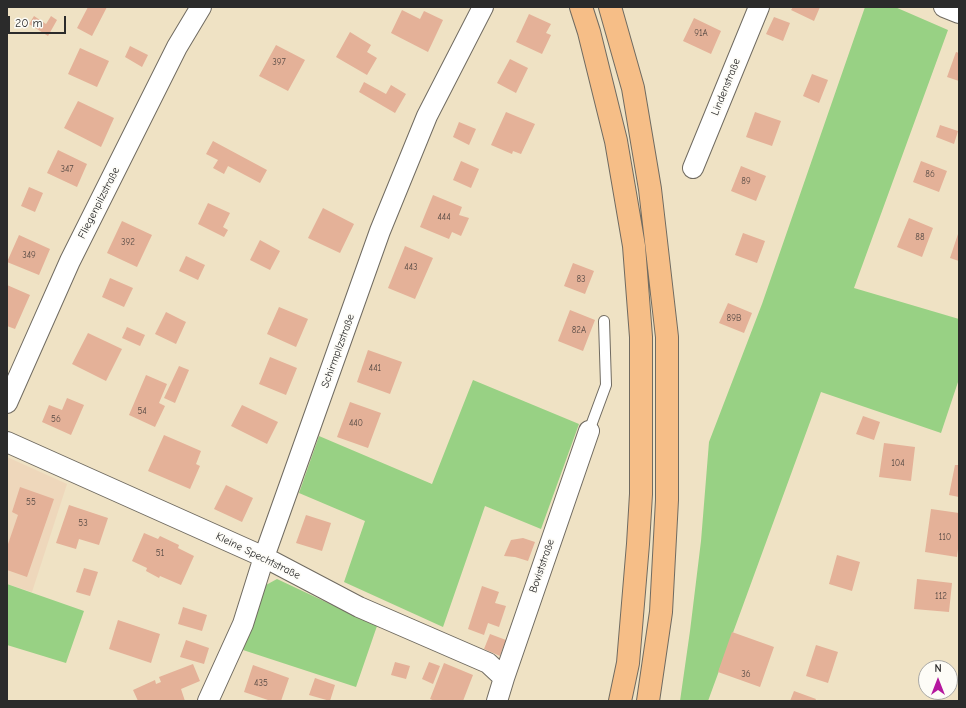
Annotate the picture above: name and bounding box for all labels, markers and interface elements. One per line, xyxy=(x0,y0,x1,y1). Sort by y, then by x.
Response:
scale bar xyxy=(10,8,68,34)
text: 20 m xyxy=(15,16,43,30)
house number: 91A xyxy=(694,28,708,38)
house number: 397 xyxy=(272,57,286,67)
street label: Lindenstraße xyxy=(709,57,743,117)
house number: 347 xyxy=(60,164,74,174)
street label: Fliegenpilzstraße xyxy=(75,165,123,241)
house number: 86 xyxy=(925,169,935,179)
house number: 89 xyxy=(741,176,751,186)
house number: 444 xyxy=(437,212,451,222)
house number: 88 xyxy=(915,232,925,242)
house number: 392 xyxy=(121,237,135,247)
house number: 349 xyxy=(22,250,36,260)
house number: 443 xyxy=(404,262,418,272)
house number: 83 xyxy=(576,274,586,284)
street label: Schirmpilzstraße xyxy=(319,312,357,390)
house number: 89B xyxy=(727,313,741,323)
house number: 82A xyxy=(572,325,586,335)
house number: 441 xyxy=(369,363,381,373)
house number: 54 xyxy=(137,406,147,416)
house number: 56 xyxy=(51,414,61,424)
house number: 440 xyxy=(349,418,363,428)
house number: 104 xyxy=(891,458,905,468)
house number: 55 xyxy=(26,497,36,507)
house number: 53 xyxy=(78,518,88,528)
street label: Kleine Spechtstraße xyxy=(214,530,302,582)
house number: 110 xyxy=(939,532,951,542)
street label: Boviststraße xyxy=(527,537,557,595)
house number: 51 xyxy=(156,548,164,558)
house number: 112 xyxy=(935,591,947,601)
north arrow xyxy=(918,660,958,700)
text: N xyxy=(934,662,942,675)
house number: 36 xyxy=(741,669,751,679)
house number: 435 xyxy=(254,678,268,688)

